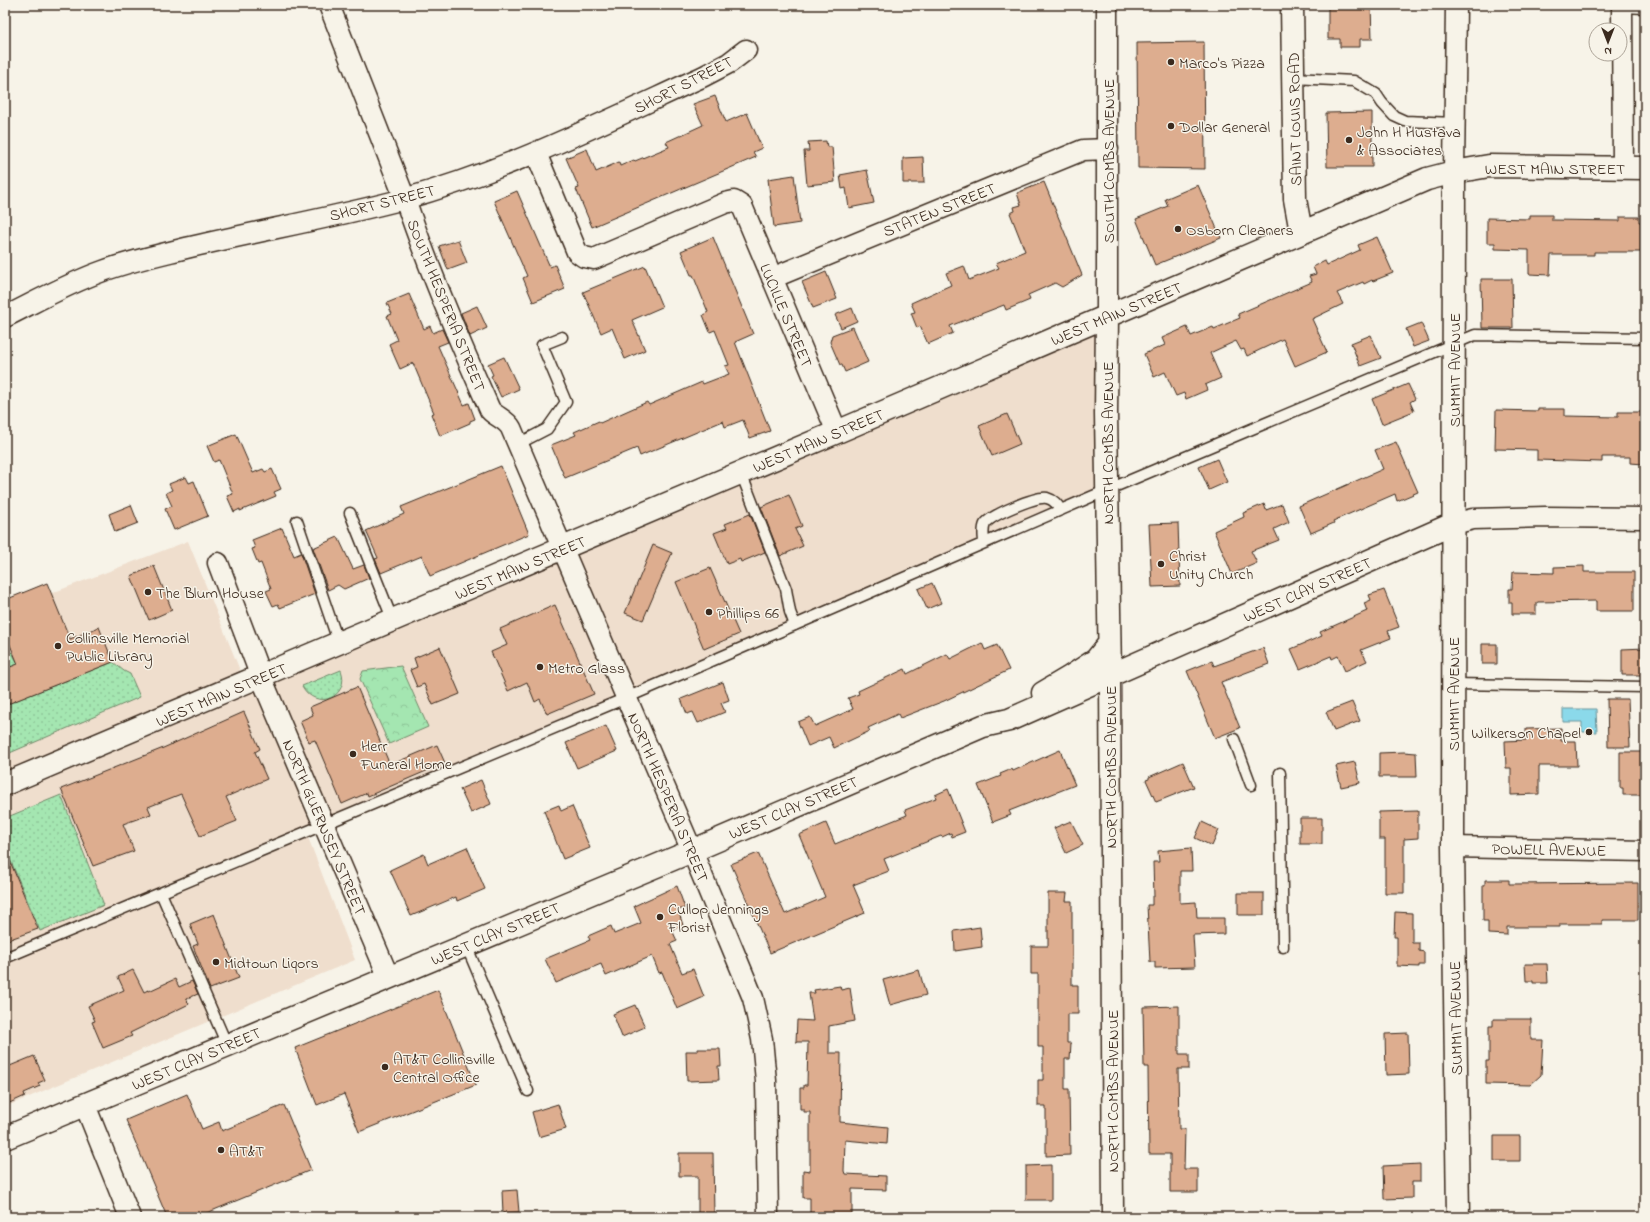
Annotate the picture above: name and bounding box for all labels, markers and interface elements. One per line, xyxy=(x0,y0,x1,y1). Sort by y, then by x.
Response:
north arrow xyxy=(1588,22,1628,62)
text: N xyxy=(1604,43,1612,59)
street label: SHORT STREET xyxy=(630,51,737,121)
place label: Marco's Pizza xyxy=(1179,52,1265,76)
street label: SAINT LOUIS ROAD xyxy=(1283,52,1309,186)
marker: Marco's Pizza xyxy=(1166,57,1176,67)
street label: SOUTH COMBS AVENUE xyxy=(1098,79,1122,243)
place label: Dollar General xyxy=(1178,116,1270,140)
marker: Dollar General xyxy=(1166,121,1176,131)
place label: John H Hustava & Associates xyxy=(1357,121,1461,163)
marker: John H Hustava & Associates xyxy=(1344,135,1354,145)
street label: WEST MAIN STREET xyxy=(1485,158,1625,182)
street label: STATEN STREET xyxy=(880,177,1000,244)
street label: SHORT STREET xyxy=(327,179,438,229)
street label: SOUTH HESPERIA STREET xyxy=(400,216,491,396)
place label: Osborn Cleaners xyxy=(1186,219,1294,243)
marker: Osborn Cleaners xyxy=(1173,224,1183,234)
street label: LUCILLE STREET xyxy=(752,260,818,372)
street label: WEST MAIN STREET xyxy=(1047,276,1186,353)
street label: SUMMIT AVENUE xyxy=(1444,313,1468,427)
street label: NORTH COMBS AVENUE xyxy=(1097,362,1121,524)
street label: WEST MAIN STREET xyxy=(749,403,888,480)
street label: WEST MAIN STREET xyxy=(451,530,590,607)
place label: Christ Unity Church xyxy=(1169,545,1253,587)
street label: WEST CLAY STREET xyxy=(1240,552,1376,630)
marker: Christ Unity Church xyxy=(1156,559,1166,569)
place label: The Blum House xyxy=(156,582,265,606)
marker: The Blum House xyxy=(143,587,153,597)
place label: Phillips 66 xyxy=(717,602,779,626)
marker: Phillips 66 xyxy=(704,607,714,617)
place label: Collinsville Memorial Public Library xyxy=(66,627,190,669)
street label: SUMMIT AVENUE xyxy=(1443,637,1467,751)
marker: Collinsville Memorial Public Library xyxy=(53,641,63,651)
street label: WEST MAIN STREET xyxy=(152,657,291,734)
place label: Metro Glass xyxy=(548,657,625,681)
marker: Metro Glass xyxy=(535,662,545,672)
street label: NORTH COMBS AVENUE xyxy=(1100,686,1124,848)
street label: NORTH HESPERIA STREET xyxy=(621,709,714,886)
place label: Wilkerson Chapel xyxy=(1471,722,1581,746)
marker: Wilkerson Chapel xyxy=(1584,727,1594,737)
place label: Herr Funeral Home xyxy=(360,735,453,777)
street label: NORTH GUERNSEY STREET xyxy=(275,736,371,920)
marker: Herr Funeral Home xyxy=(348,749,358,759)
street label: WEST CLAY STREET xyxy=(725,771,862,847)
street label: POWELL AVENUE xyxy=(1492,838,1606,864)
street label: WEST CLAY STREET xyxy=(427,897,564,973)
place label: Cullop Jennings Florist xyxy=(667,898,769,940)
marker: Cullop Jennings Florist xyxy=(655,912,665,922)
place label: Midtown Liqors xyxy=(224,952,319,976)
marker: Midtown Liqors xyxy=(211,957,221,967)
street label: SUMMIT AVENUE xyxy=(1444,961,1470,1075)
street label: NORTH COMBS AVENUE xyxy=(1102,1010,1126,1172)
street label: WEST CLAY STREET xyxy=(128,1022,265,1098)
place label: AT&T Collinsville Central Office xyxy=(393,1048,496,1090)
marker: AT&T Collinsville Central Office xyxy=(380,1062,390,1072)
place label: AT&T xyxy=(229,1140,265,1164)
marker: AT&T xyxy=(216,1145,226,1155)

